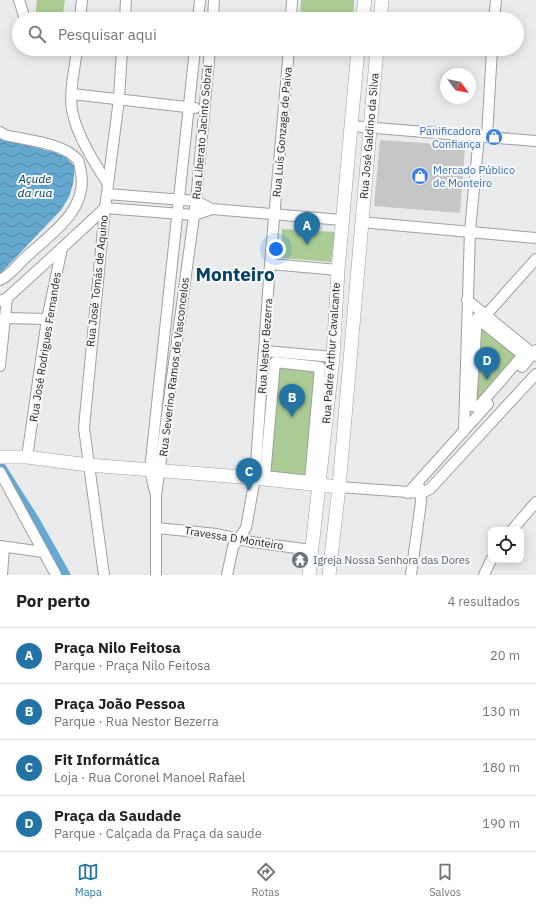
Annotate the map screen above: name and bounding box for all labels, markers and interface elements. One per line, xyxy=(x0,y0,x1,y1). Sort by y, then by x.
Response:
search box xyxy=(12,12,524,56)
icon: search xyxy=(26,23,48,45)
text: Pesquisar aqui xyxy=(58,25,157,44)
street label: Rua Liberato Jacinto Sobral xyxy=(189,64,215,200)
street label: Rua Luís Gonzaga de Paiva xyxy=(269,66,295,198)
north arrow xyxy=(440,68,476,104)
street label: Rua José Galdino da Silva xyxy=(357,72,381,199)
place label: Panificadora Confiança xyxy=(420,124,481,151)
shop icon: Panificadora Confiança xyxy=(484,127,504,147)
place label: Mercado Público de Monteiro xyxy=(433,163,515,190)
shop icon: Mercado Público de Monteiro xyxy=(410,166,430,186)
water label: Açude da rua xyxy=(18,171,52,200)
pin: A xyxy=(294,212,320,245)
street label: Rua José Tomás de Aquino xyxy=(83,214,111,348)
your location xyxy=(266,239,286,259)
district label: Monteiro xyxy=(195,262,275,286)
street label: Rua José Rodrigues Fernandes xyxy=(26,271,64,423)
street label: Rua Severino Ramos de Vasconcelos xyxy=(156,277,192,457)
street label: Rua Padre Arthur Cavalcante xyxy=(319,282,343,424)
street label: Rua Nestor Bezerra xyxy=(255,298,275,394)
pin: D xyxy=(474,347,500,380)
pin: B xyxy=(279,384,305,417)
pin: C xyxy=(236,458,262,491)
street label: Travessa D Monteiro xyxy=(183,523,285,553)
map controls xyxy=(488,527,524,563)
button: locate xyxy=(488,527,524,563)
temple icon: Igreja Nossa Senhora das Dores xyxy=(290,550,310,570)
place label: Igreja Nossa Senhora das Dores xyxy=(313,553,470,567)
text: Por perto xyxy=(16,590,90,612)
text: 4 resultados xyxy=(447,593,520,610)
text: Praça Nilo Feitosa xyxy=(54,638,181,657)
text: A xyxy=(25,647,33,664)
text: 20 m xyxy=(490,647,520,664)
text: Parque · Praça Nilo Feitosa xyxy=(54,657,211,674)
text: Praça João Pessoa xyxy=(54,694,185,713)
text: B xyxy=(25,703,33,720)
text: 130 m xyxy=(482,703,520,720)
text: Parque · Rua Nestor Bezerra xyxy=(54,713,219,730)
text: Fit Informática xyxy=(54,750,160,769)
text: C xyxy=(25,759,33,776)
text: 180 m xyxy=(482,759,520,776)
text: Loja · Rua Coronel Manoel Rafael xyxy=(54,769,245,786)
text: Praça da Saudade xyxy=(54,806,181,825)
text: D xyxy=(24,815,34,832)
text: 190 m xyxy=(482,815,520,832)
text: Parque · Calçada da Praça da saude xyxy=(54,825,262,842)
tab: Mapa xyxy=(75,861,102,899)
tab: Rotas xyxy=(251,861,280,899)
tab: Salvos xyxy=(429,861,461,899)

